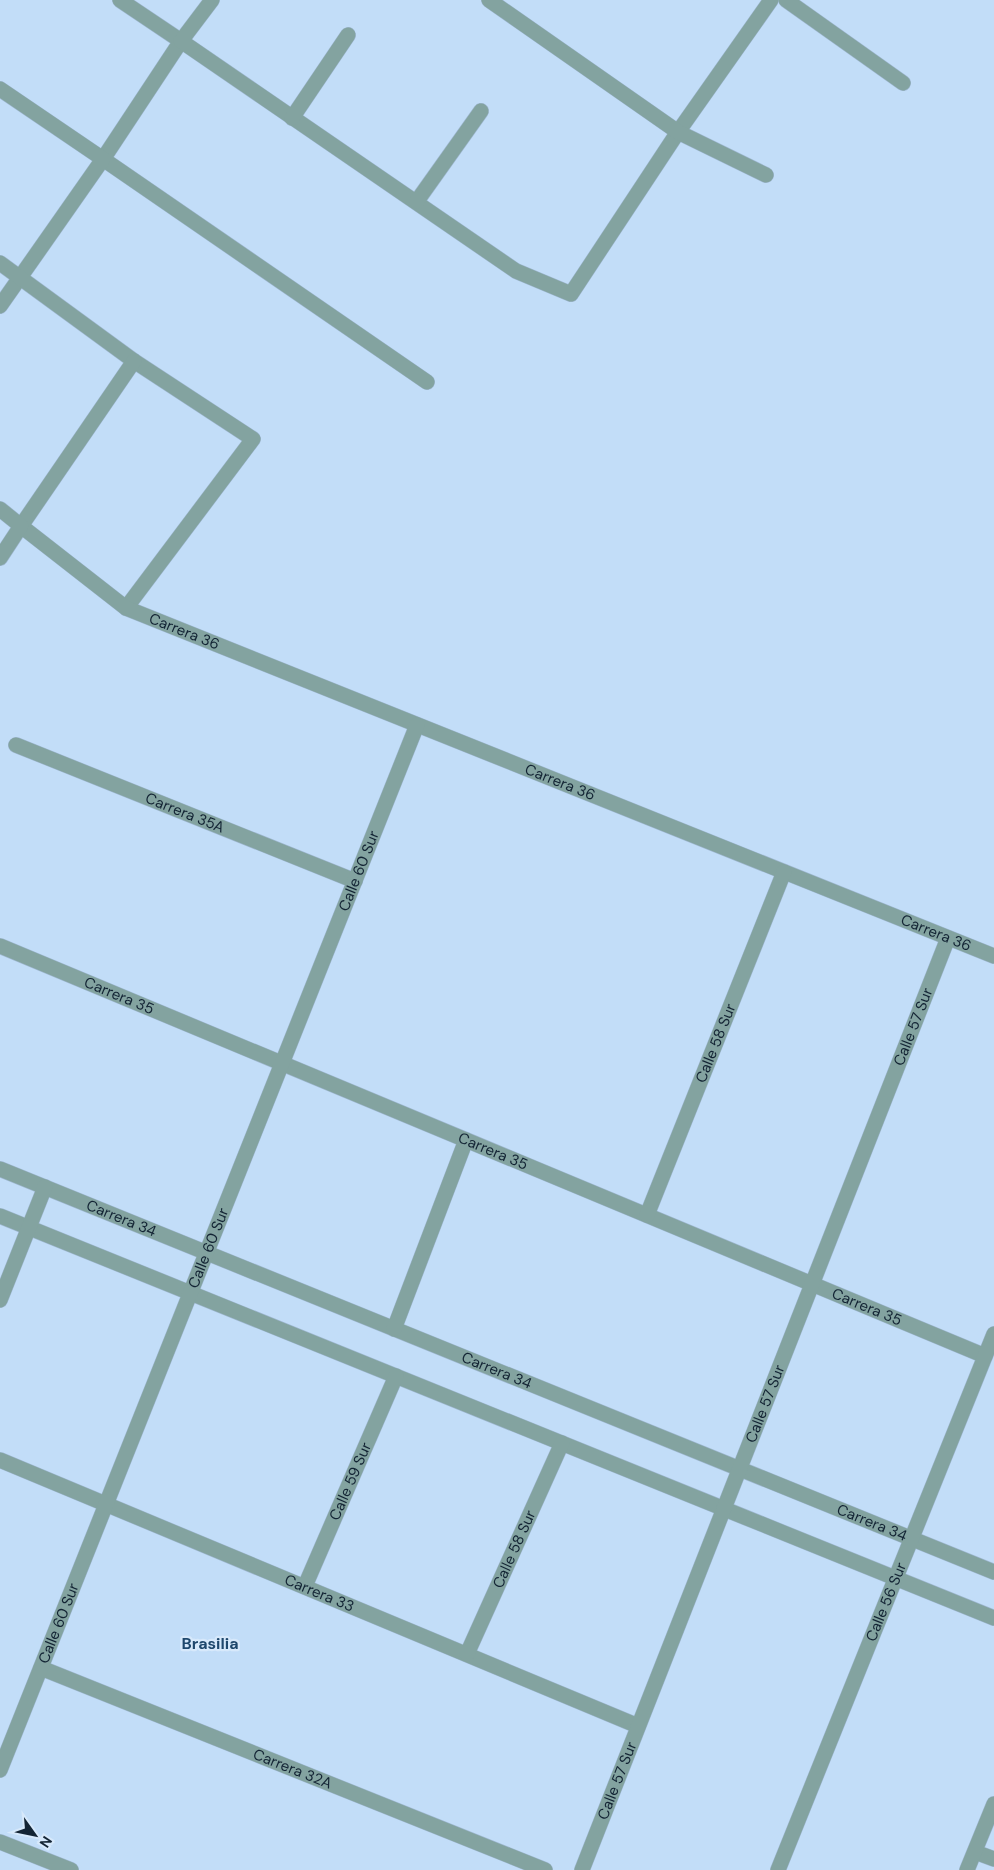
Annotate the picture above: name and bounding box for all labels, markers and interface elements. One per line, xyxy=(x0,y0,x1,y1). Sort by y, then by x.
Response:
street label: Carrera 36 xyxy=(146,608,222,654)
street label: Carrera 36 xyxy=(522,759,598,805)
street label: Carrera 35A xyxy=(142,788,227,838)
street label: Calle 60 Sur xyxy=(334,827,384,914)
street label: Carrera 36 xyxy=(898,910,974,956)
street label: Carrera 35 xyxy=(81,972,157,1019)
street label: Calle 57 Sur xyxy=(889,984,938,1069)
street label: Calle 58 Sur xyxy=(691,1000,741,1086)
street label: Carrera 35 xyxy=(455,1128,531,1175)
street label: Carrera 34 xyxy=(83,1195,159,1241)
street label: Calle 60 Sur xyxy=(183,1205,233,1291)
street label: Carrera 35 xyxy=(829,1283,905,1330)
street label: Carrera 34 xyxy=(459,1347,535,1394)
street label: Calle 57 Sur xyxy=(741,1361,790,1445)
street label: Calle 59 Sur xyxy=(325,1439,376,1524)
street label: Carrera 34 xyxy=(834,1499,910,1546)
street label: Calle 58 Sur xyxy=(488,1507,541,1591)
street label: Calle 56 Sur xyxy=(861,1559,911,1644)
street label: Carrera 33 xyxy=(281,1570,357,1617)
street label: Calle 60 Sur xyxy=(34,1580,84,1666)
district label: Brasilia xyxy=(181,1633,239,1654)
street label: Calle 57 Sur xyxy=(593,1738,642,1822)
street label: Carrera 32A xyxy=(250,1744,335,1794)
north arrow xyxy=(10,1810,60,1860)
text: N xyxy=(36,1833,56,1851)

